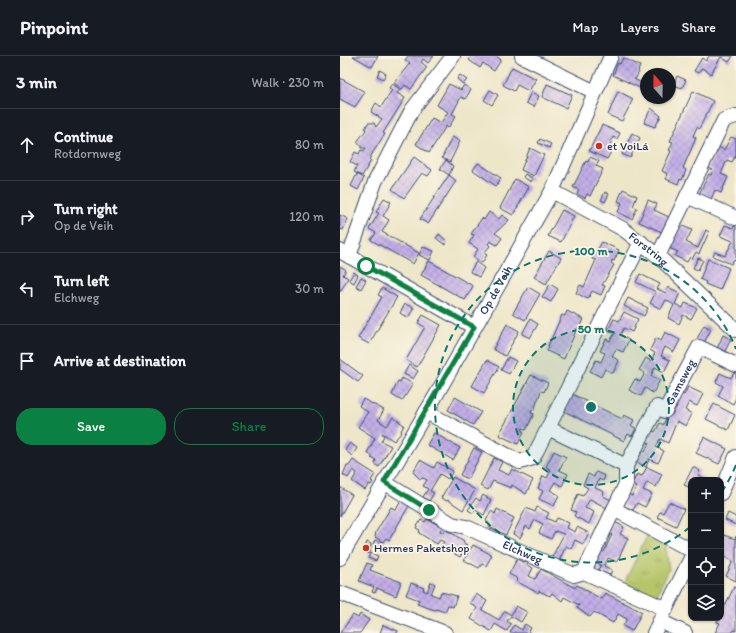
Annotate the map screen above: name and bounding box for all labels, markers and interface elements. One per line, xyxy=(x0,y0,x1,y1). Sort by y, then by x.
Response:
text: Pinpoint xyxy=(20,16,88,39)
text: Map xyxy=(573,19,598,36)
text: Layers xyxy=(620,19,659,36)
text: Share xyxy=(681,19,716,36)
north arrow xyxy=(640,68,676,104)
text: 3 min xyxy=(16,72,57,92)
text: Walk · 230 m xyxy=(252,75,324,90)
text: Continue xyxy=(54,128,113,146)
icon: ahead xyxy=(16,134,38,156)
text: 80 m xyxy=(295,137,324,152)
place label: et VoiLá xyxy=(607,139,649,153)
marker: et VoiLá xyxy=(594,141,604,151)
text: Rotdornweg xyxy=(54,146,121,161)
text: Turn right xyxy=(54,200,118,218)
icon: right xyxy=(16,206,38,228)
text: 120 m xyxy=(289,209,324,224)
text: Op de Veih xyxy=(54,218,113,233)
street label: Forstring xyxy=(626,229,672,270)
text: 100 m xyxy=(574,244,608,258)
route start xyxy=(357,257,375,275)
street label: Op de Veih xyxy=(476,262,516,317)
text: Turn left xyxy=(54,272,109,290)
icon: left xyxy=(16,278,38,300)
text: 30 m xyxy=(295,281,324,296)
text: Elchweg xyxy=(54,290,99,305)
text: 50 m xyxy=(578,322,605,336)
icon: arrive xyxy=(16,350,38,372)
text: Arrive at destination xyxy=(54,352,186,370)
street label: Gamsweg xyxy=(663,356,699,407)
centre of rings xyxy=(584,400,598,414)
button: Save xyxy=(16,408,166,445)
button: Share xyxy=(174,408,324,445)
map controls xyxy=(688,477,724,621)
button: + xyxy=(688,477,724,513)
route end xyxy=(420,501,438,519)
button: − xyxy=(688,513,724,549)
street label: Elchweg xyxy=(500,537,545,567)
place label: Hermes Paketshop xyxy=(374,541,470,555)
marker: Hermes Paketshop xyxy=(361,543,371,553)
button: locate xyxy=(688,549,724,585)
button: layers xyxy=(688,585,724,621)

